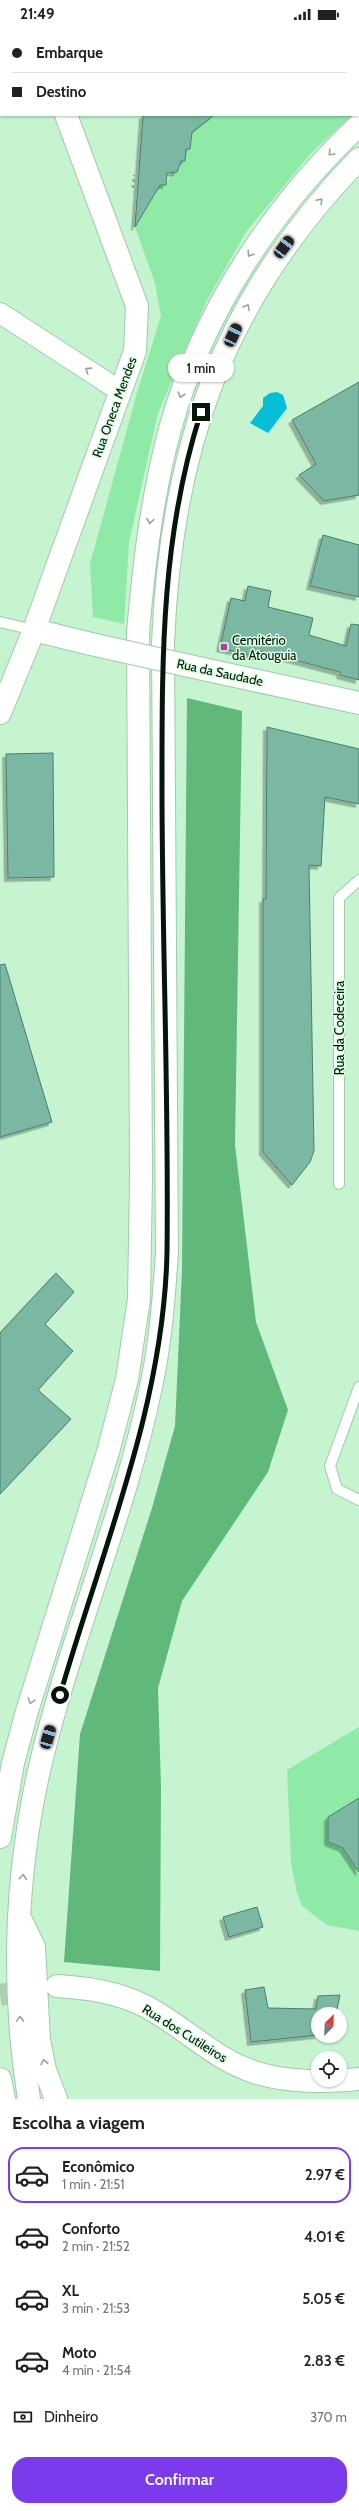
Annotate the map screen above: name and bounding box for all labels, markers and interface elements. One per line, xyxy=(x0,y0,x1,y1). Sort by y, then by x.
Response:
text: 21:49 xyxy=(20,5,55,23)
text: Embarque xyxy=(36,44,103,62)
text: Destino xyxy=(36,83,86,101)
one-way arrow xyxy=(328,148,336,156)
one-way arrow xyxy=(316,198,323,205)
car xyxy=(272,234,296,260)
one-way arrow xyxy=(247,250,255,257)
one-way arrow xyxy=(242,304,249,312)
car xyxy=(222,322,244,348)
street label: Rua Oneca Mendes xyxy=(88,354,140,460)
callout: 1 min xyxy=(168,354,234,382)
text: 1 min xyxy=(186,360,216,376)
one-way arrow xyxy=(85,367,92,374)
one-way arrow xyxy=(177,392,186,399)
route end xyxy=(192,403,210,421)
one-way arrow xyxy=(146,518,155,525)
place label: Cemitério da Atouguia xyxy=(232,632,297,663)
marker: Cemitério da Atouguia xyxy=(219,642,229,652)
street label: Rua da Saudade xyxy=(175,655,265,689)
street label: Rua da Codeceira xyxy=(331,980,347,1075)
route start xyxy=(51,1686,69,1704)
one-way arrow xyxy=(27,1698,35,1705)
car xyxy=(39,1724,57,1750)
one-way arrow xyxy=(18,1874,27,1880)
street label: Rua dos Cutileiros xyxy=(140,2001,231,2066)
north arrow xyxy=(311,2007,347,2043)
map controls xyxy=(311,2007,347,2087)
one-way arrow xyxy=(15,2016,24,2022)
button: locate xyxy=(311,2051,347,2087)
one-way arrow xyxy=(40,2059,49,2065)
text: Escolha a viagem xyxy=(12,2112,145,2134)
icon: car xyxy=(14,2157,50,2193)
text: Econômico xyxy=(62,2158,134,2176)
text: 2.97 € xyxy=(305,2166,345,2184)
text: 1 min · 21:51 xyxy=(62,2176,125,2192)
icon: car xyxy=(14,2219,50,2255)
text: Conforto xyxy=(62,2220,120,2238)
text: 4.01 € xyxy=(304,2228,345,2246)
text: 2 min · 21:52 xyxy=(62,2238,130,2254)
icon: car xyxy=(14,2281,50,2317)
text: XL xyxy=(62,2282,79,2300)
text: 5.05 € xyxy=(302,2290,345,2308)
text: 3 min · 21:53 xyxy=(62,2300,130,2316)
icon: car xyxy=(14,2343,50,2379)
text: Moto xyxy=(62,2344,96,2362)
text: 2.83 € xyxy=(304,2352,345,2370)
text: 4 min · 21:54 xyxy=(62,2362,131,2378)
icon: cash xyxy=(12,2406,34,2428)
text: Dinheiro xyxy=(44,2408,98,2426)
text: 370 m xyxy=(310,2409,347,2425)
button: Confirmar xyxy=(12,2457,347,2503)

